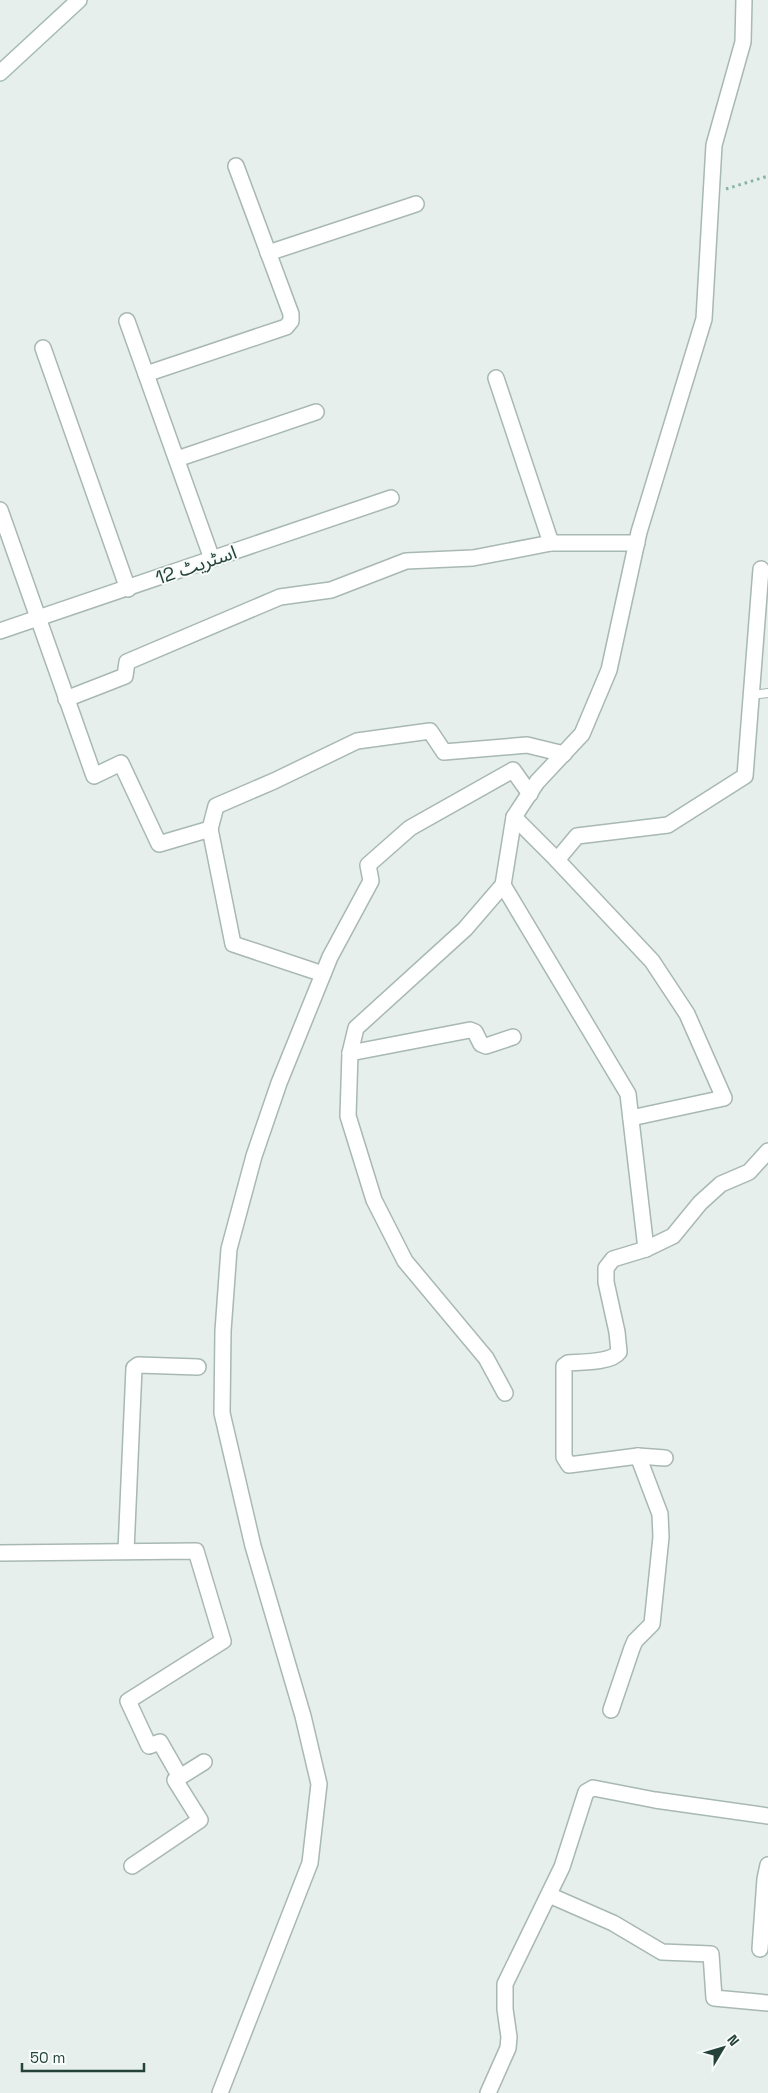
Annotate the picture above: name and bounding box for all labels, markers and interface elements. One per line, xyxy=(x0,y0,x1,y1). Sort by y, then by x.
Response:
street label: اسٹریٹ 12 xyxy=(152,539,240,591)
north arrow xyxy=(698,2023,748,2073)
text: N xyxy=(723,2031,743,2049)
scale bar xyxy=(22,2040,145,2072)
text: 50 m xyxy=(30,2048,65,2067)

